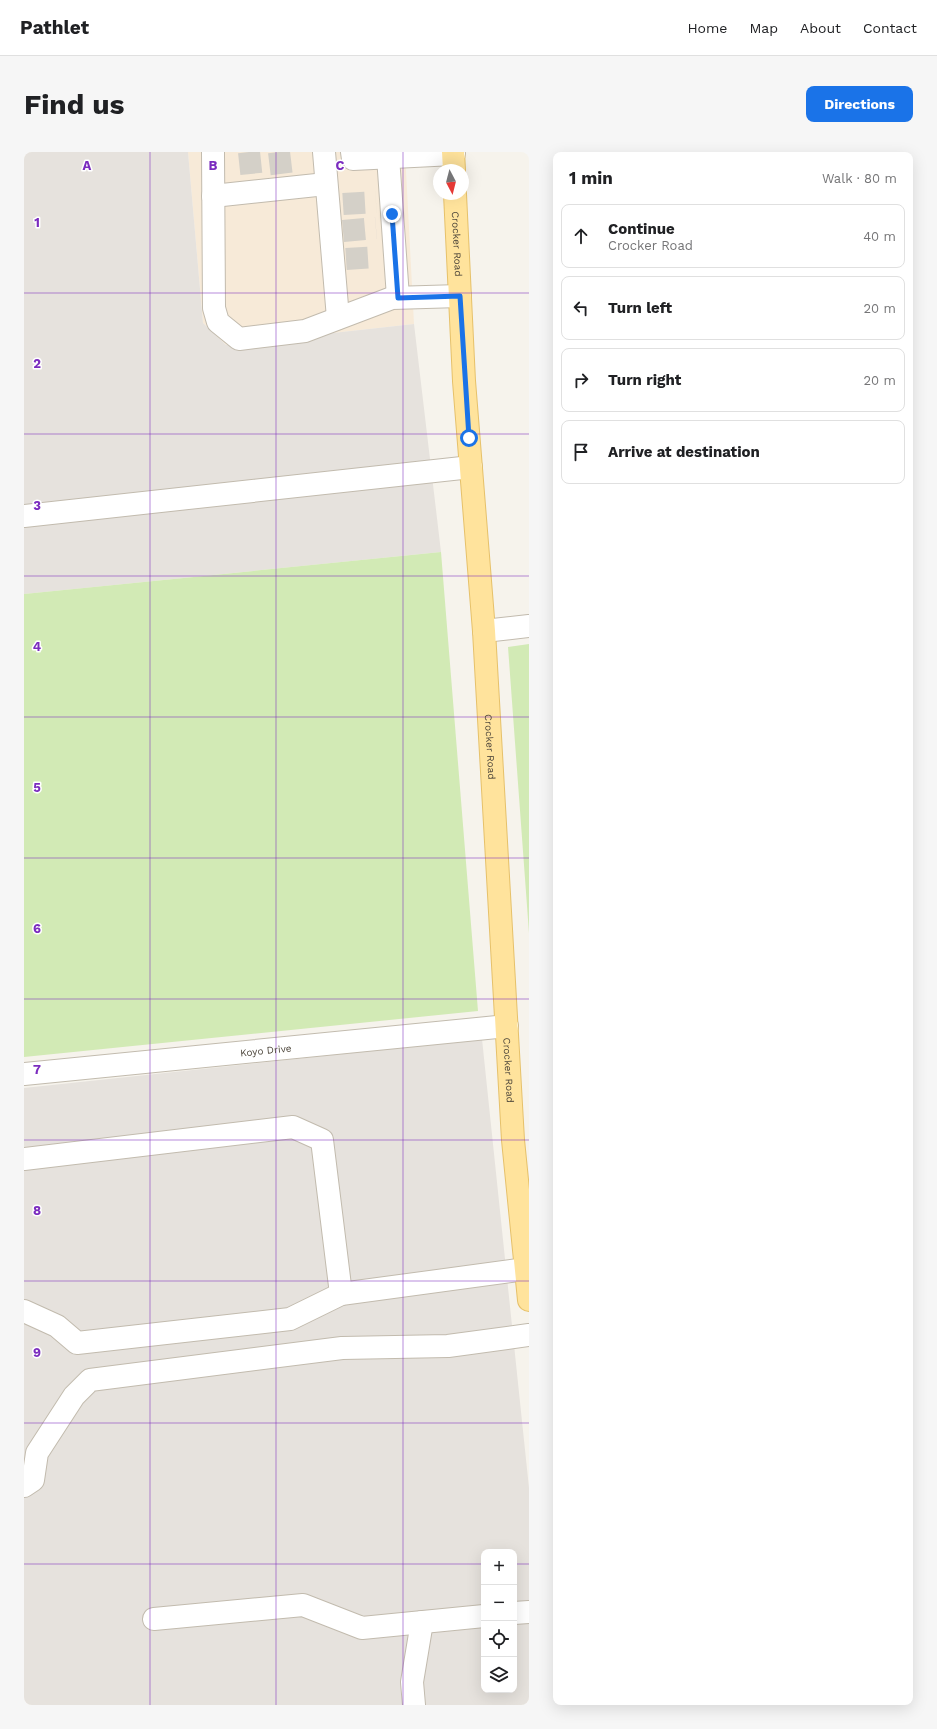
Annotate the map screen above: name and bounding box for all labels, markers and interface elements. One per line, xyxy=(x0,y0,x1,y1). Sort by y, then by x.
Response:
text: Pathlet xyxy=(20,16,89,39)
text: Home xyxy=(687,20,727,36)
text: Map xyxy=(749,20,778,36)
text: About xyxy=(800,20,841,36)
text: Contact xyxy=(863,20,917,36)
button: Directions xyxy=(806,86,913,122)
text: Find us xyxy=(24,88,124,121)
text: A xyxy=(83,158,92,173)
text: B xyxy=(209,158,218,173)
text: C xyxy=(336,158,345,173)
north arrow xyxy=(433,164,469,200)
text: 1 min xyxy=(569,168,613,188)
text: Walk · 80 m xyxy=(822,171,897,186)
route end xyxy=(383,205,401,223)
street label: Crocker Road xyxy=(450,211,464,277)
text: 1 xyxy=(34,215,40,230)
text: Continue xyxy=(608,220,675,238)
icon: ahead xyxy=(570,225,592,247)
text: 40 m xyxy=(863,229,896,244)
text: Crocker Road xyxy=(608,238,693,253)
icon: left xyxy=(570,297,592,319)
text: Turn left xyxy=(608,299,672,317)
text: 20 m xyxy=(864,301,896,316)
text: 2 xyxy=(33,356,41,371)
icon: right xyxy=(570,369,592,391)
text: Turn right xyxy=(608,371,681,389)
text: 20 m xyxy=(864,373,896,388)
route start xyxy=(460,429,478,447)
icon: arrive xyxy=(570,441,592,463)
text: Arrive at destination xyxy=(608,443,760,461)
text: 3 xyxy=(33,498,41,513)
text: 4 xyxy=(33,639,42,654)
street label: Crocker Road xyxy=(483,714,498,780)
text: 5 xyxy=(33,780,41,795)
text: 6 xyxy=(33,921,41,936)
street label: Crocker Road xyxy=(502,1037,516,1103)
street label: Koyo Drive xyxy=(240,1042,292,1058)
text: 7 xyxy=(33,1062,41,1077)
text: 8 xyxy=(33,1203,41,1218)
text: 9 xyxy=(33,1345,41,1360)
map controls xyxy=(481,1549,517,1693)
button: + xyxy=(481,1549,517,1585)
button: − xyxy=(481,1585,517,1621)
button: locate xyxy=(481,1621,517,1657)
button: layers xyxy=(481,1657,517,1693)

